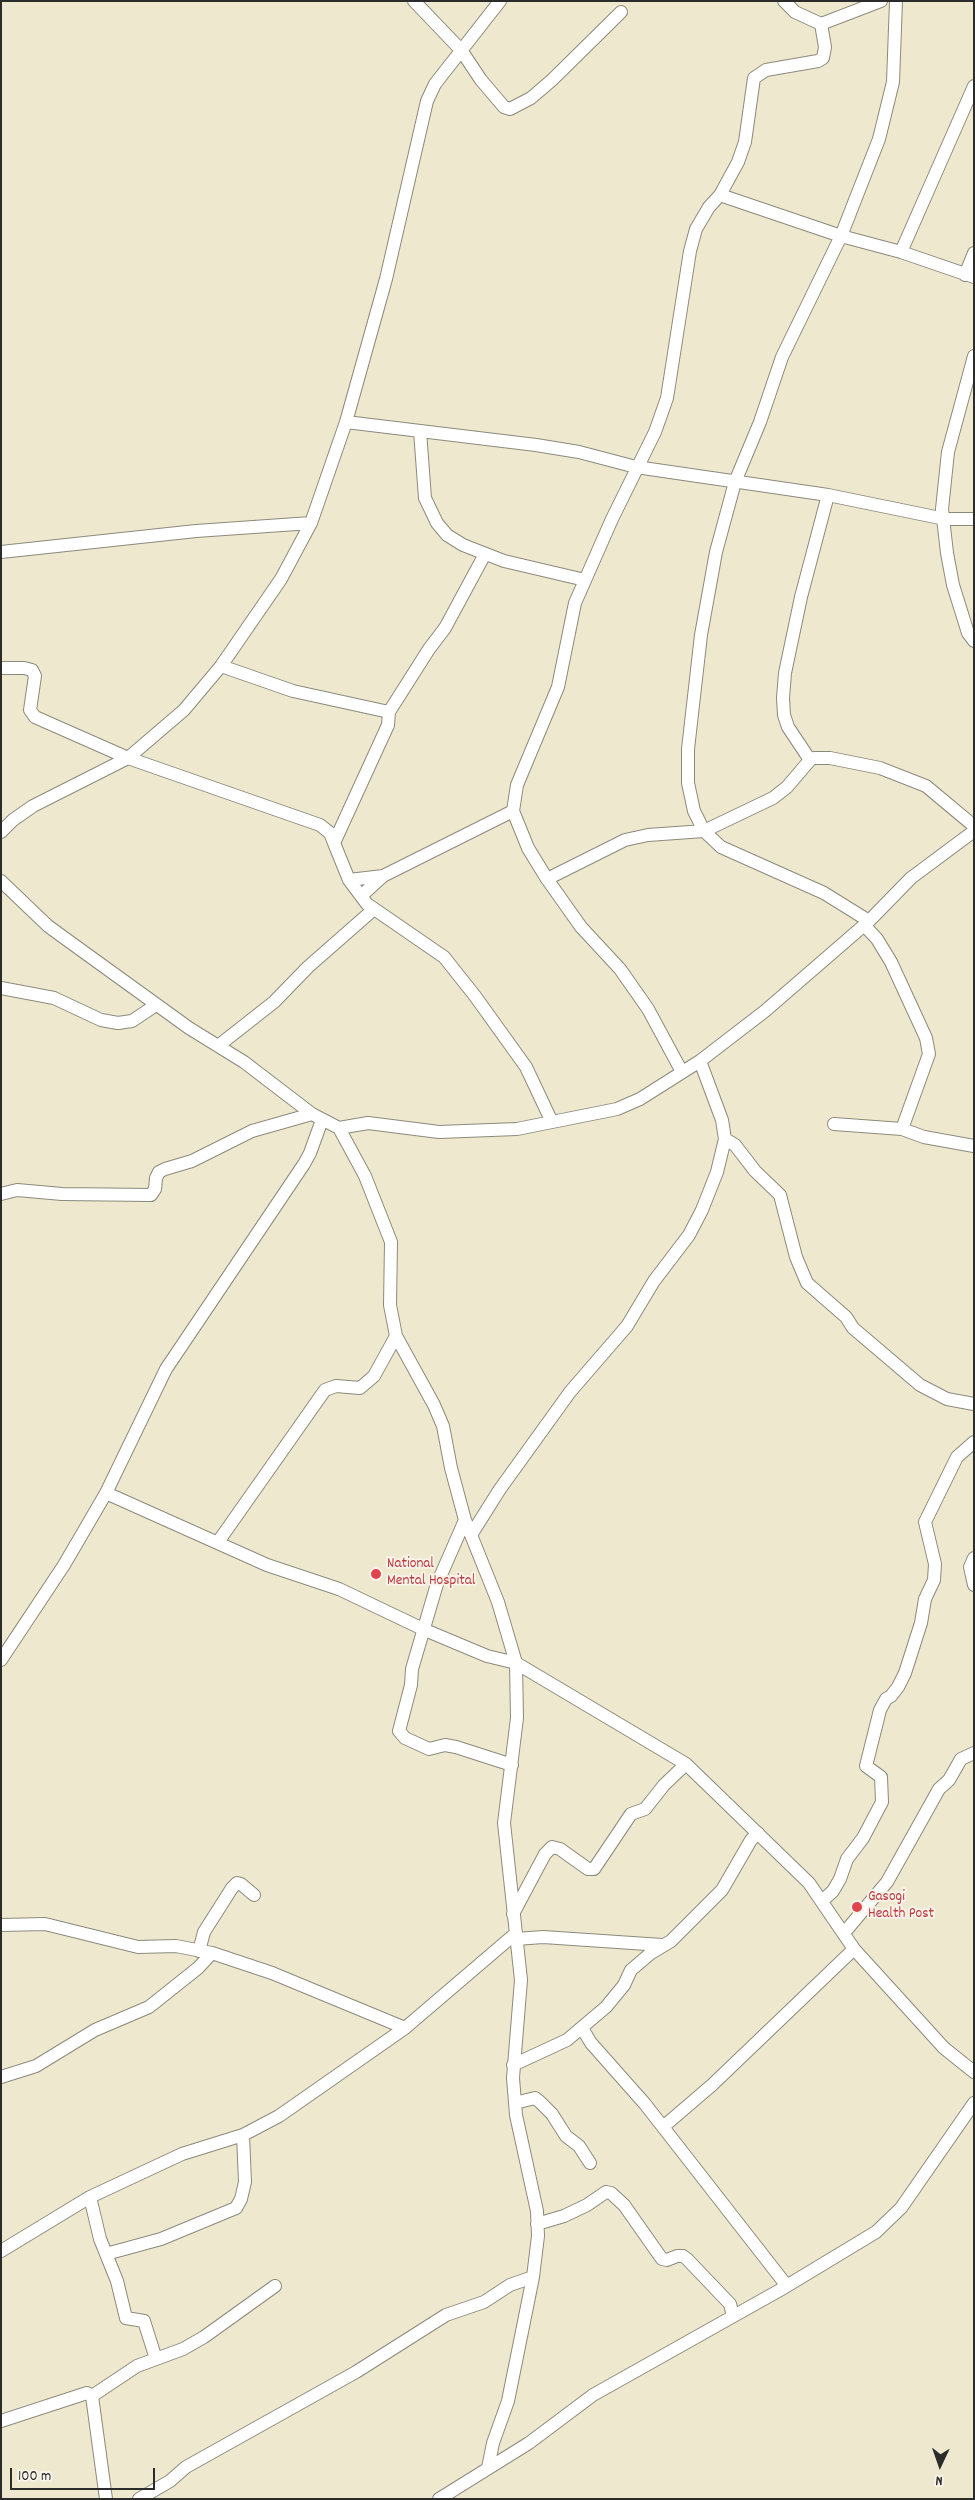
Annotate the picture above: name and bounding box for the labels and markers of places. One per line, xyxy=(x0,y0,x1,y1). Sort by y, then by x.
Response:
place label: National Mental Hospital xyxy=(387,1556,475,1591)
marker: National Mental Hospital xyxy=(369,1567,383,1581)
place label: Gasogi Health Post xyxy=(868,1889,934,1924)
marker: Gasogi Health Post xyxy=(850,1900,864,1914)

